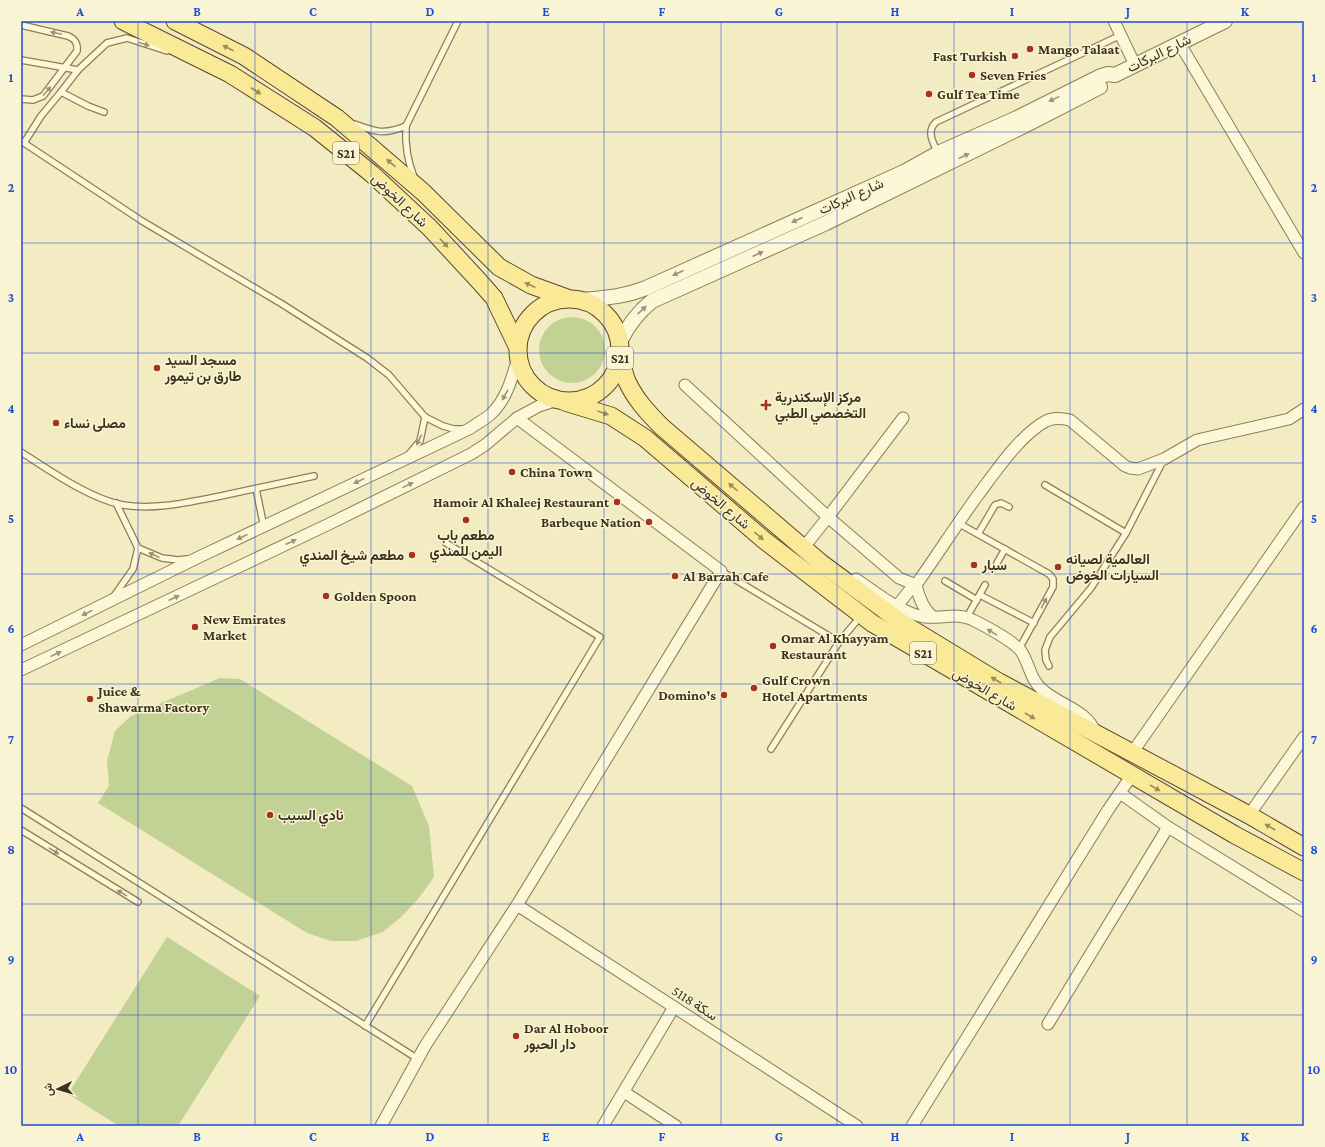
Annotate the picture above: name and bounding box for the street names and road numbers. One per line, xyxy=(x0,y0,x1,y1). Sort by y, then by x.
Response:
street label: شارع البركات xyxy=(1124,31,1195,78)
road number: S21 xyxy=(333,142,359,164)
street label: شارع الخوض xyxy=(366,170,432,232)
street label: شارع البركات xyxy=(816,175,887,220)
road number: S21 xyxy=(607,347,633,369)
street label: شارع الخوض xyxy=(687,474,753,534)
road number: S21 xyxy=(910,642,936,664)
street label: شارع الخوض xyxy=(949,664,1020,716)
street label: سكة 5118 xyxy=(669,982,721,1024)

